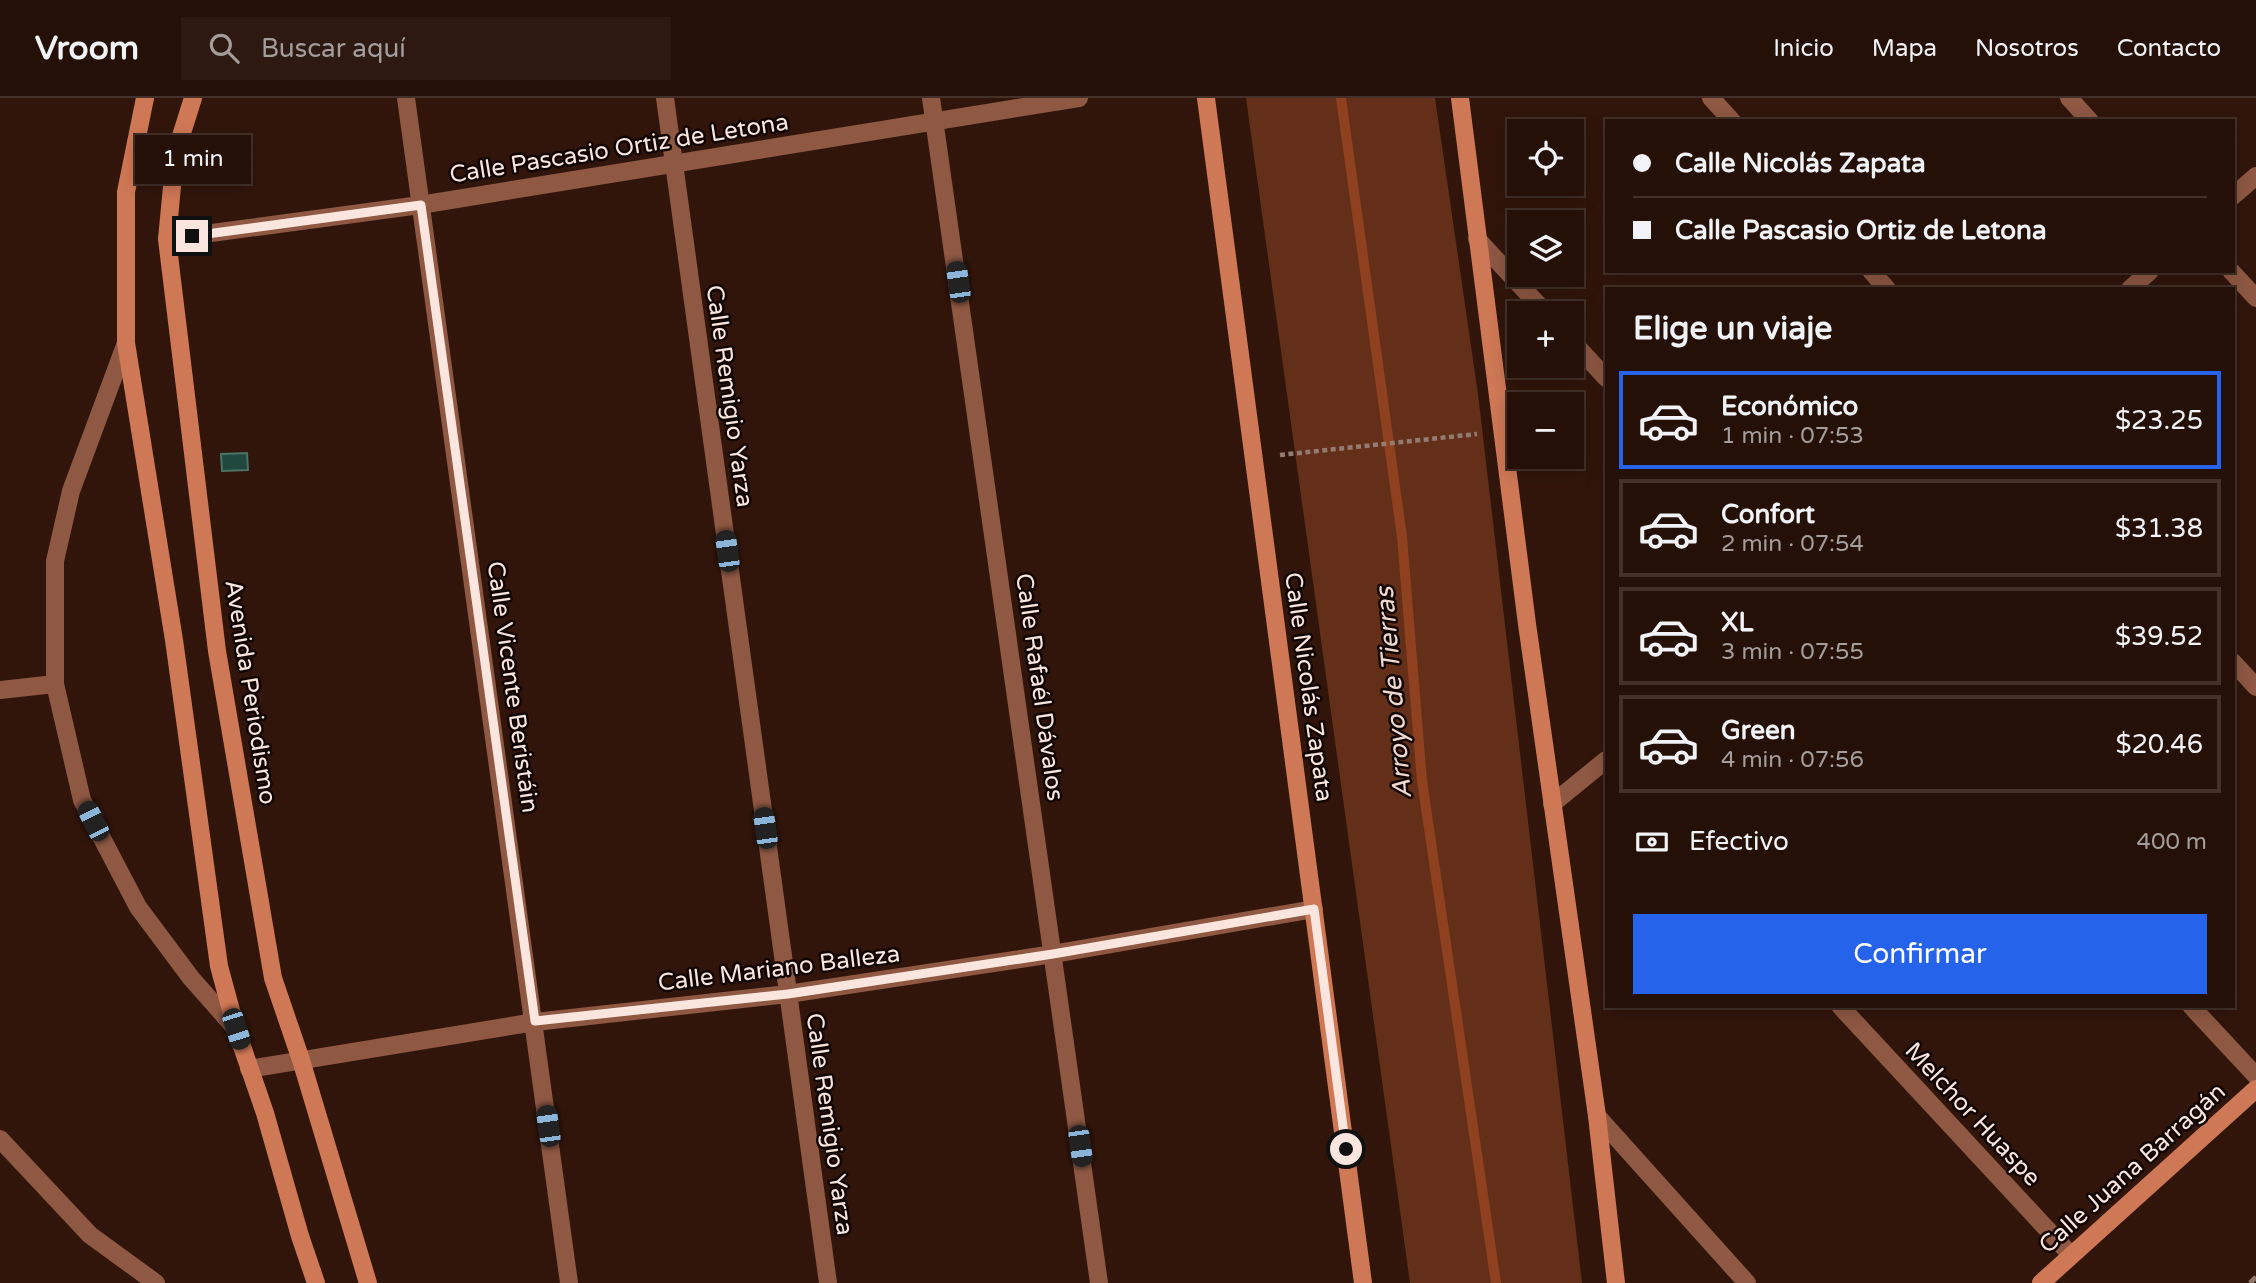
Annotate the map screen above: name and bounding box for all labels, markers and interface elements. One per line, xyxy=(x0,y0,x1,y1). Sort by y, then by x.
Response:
search box xyxy=(181,17,671,80)
text: Vroom xyxy=(35,29,139,68)
icon: search xyxy=(205,29,243,67)
text: Buscar aquí xyxy=(261,33,406,64)
text: Inicio xyxy=(1773,34,1834,63)
text: Mapa xyxy=(1872,34,1937,63)
text: Nosotros xyxy=(1975,34,2079,63)
text: Contacto xyxy=(2117,34,2221,63)
street label: Calle Pascasio Ortiz de Letona xyxy=(447,107,791,190)
map controls xyxy=(1507,119,1584,469)
button: locate xyxy=(1507,119,1584,196)
callout: 1 min xyxy=(134,135,250,184)
text: 1 min xyxy=(162,145,224,173)
text: Calle Nicolás Zapata xyxy=(1675,148,1926,179)
button: layers xyxy=(1507,210,1584,287)
text: Calle Pascasio Ortiz de Letona xyxy=(1675,215,2047,246)
route end xyxy=(176,220,208,252)
car xyxy=(945,260,972,304)
street label: Calle Remigio Yarza xyxy=(700,283,759,509)
button: + xyxy=(1507,301,1584,378)
text: Elige un viaje xyxy=(1633,310,1832,348)
icon: car xyxy=(1637,389,1700,452)
text: Económico xyxy=(1721,391,1858,422)
button: − xyxy=(1507,392,1584,469)
text: $23.25 xyxy=(2115,405,2203,436)
text: 1 min · 07:53 xyxy=(1721,422,1864,450)
icon: car xyxy=(1637,497,1700,560)
text: Confort xyxy=(1721,499,1815,530)
text: $31.38 xyxy=(2115,513,2203,544)
car xyxy=(714,529,741,573)
text: 2 min · 07:54 xyxy=(1721,530,1864,558)
street label: Calle Vicente Beristáin xyxy=(480,559,545,815)
street label: Calle Rafaél Dávalos xyxy=(1009,571,1070,803)
street label: Calle Nicolás Zapata xyxy=(1278,571,1339,804)
street label: Avenida Periodismo xyxy=(218,578,283,806)
water label: Arroyo de Tierras xyxy=(1369,584,1418,800)
icon: car xyxy=(1637,605,1700,668)
text: XL xyxy=(1721,607,1753,638)
text: $39.52 xyxy=(2115,621,2203,652)
text: 3 min · 07:55 xyxy=(1721,638,1864,666)
icon: car xyxy=(1637,713,1700,776)
text: Green xyxy=(1721,715,1796,746)
text: $20.46 xyxy=(2115,729,2203,760)
text: 4 min · 07:56 xyxy=(1721,746,1864,774)
car xyxy=(75,798,112,844)
car xyxy=(752,806,779,850)
icon: cash xyxy=(1633,823,1671,861)
text: Efectivo xyxy=(1689,826,1789,857)
text: 400 m xyxy=(2137,828,2207,856)
button: Confirmar xyxy=(1633,914,2207,994)
street label: Calle Mariano Balleza xyxy=(656,939,902,998)
car xyxy=(220,1006,253,1052)
street label: Calle Remigio Yarza xyxy=(800,1011,859,1237)
street label: Melchor Huaspe xyxy=(1899,1036,2047,1192)
street label: Calle Juana Barragán xyxy=(2033,1077,2232,1260)
car xyxy=(535,1104,562,1148)
car xyxy=(1067,1124,1094,1168)
route start xyxy=(1330,1133,1362,1165)

